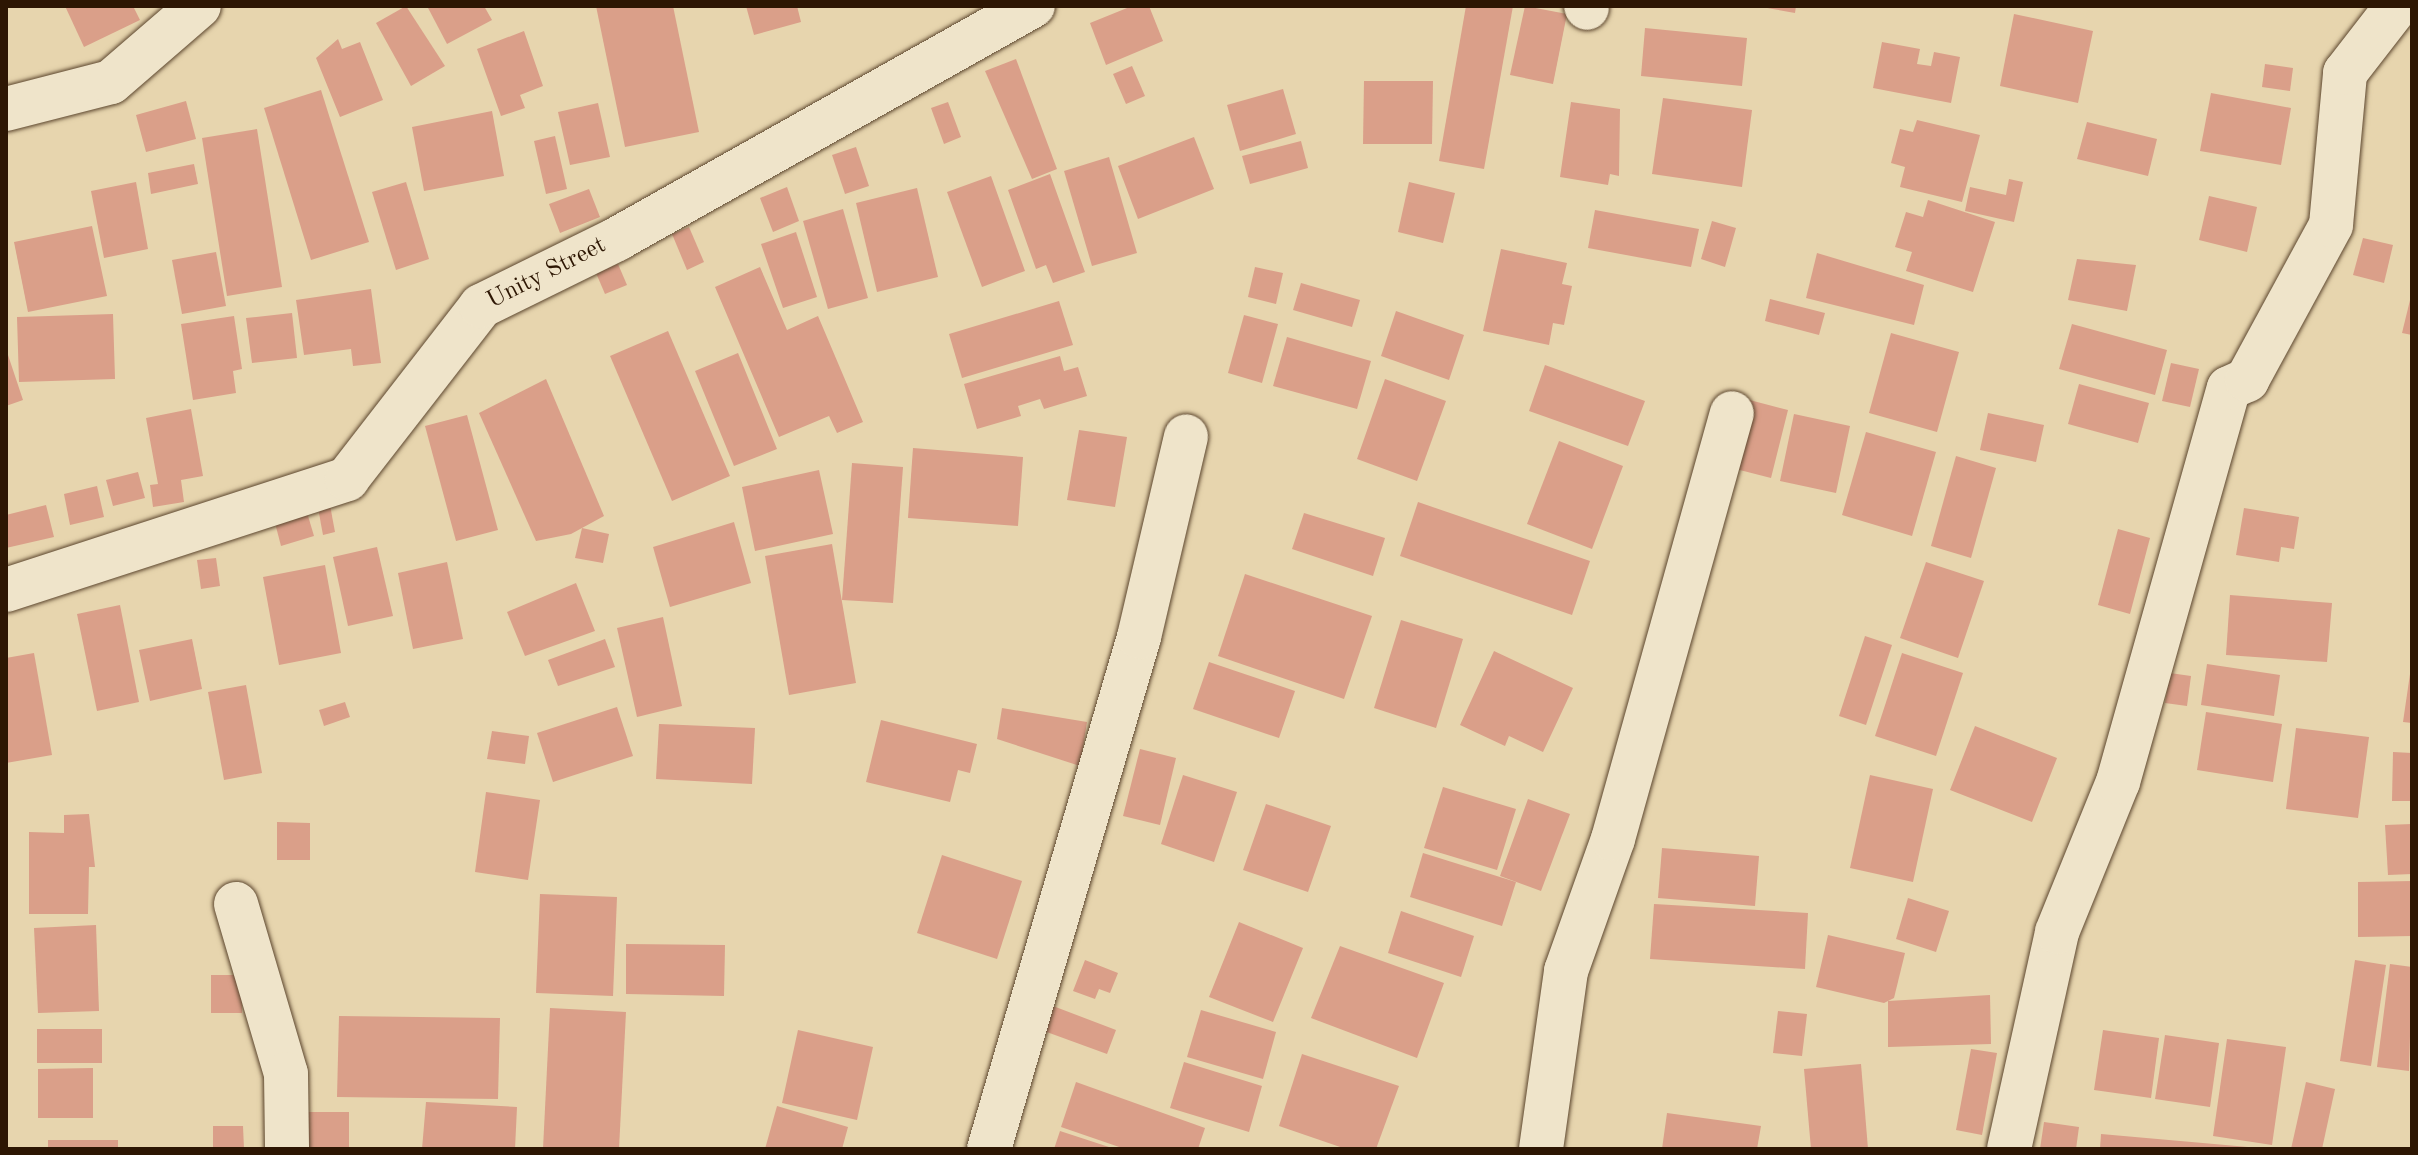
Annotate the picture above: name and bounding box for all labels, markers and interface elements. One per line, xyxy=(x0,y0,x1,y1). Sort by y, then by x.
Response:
street label: Unity Street xyxy=(483,232,611,316)

